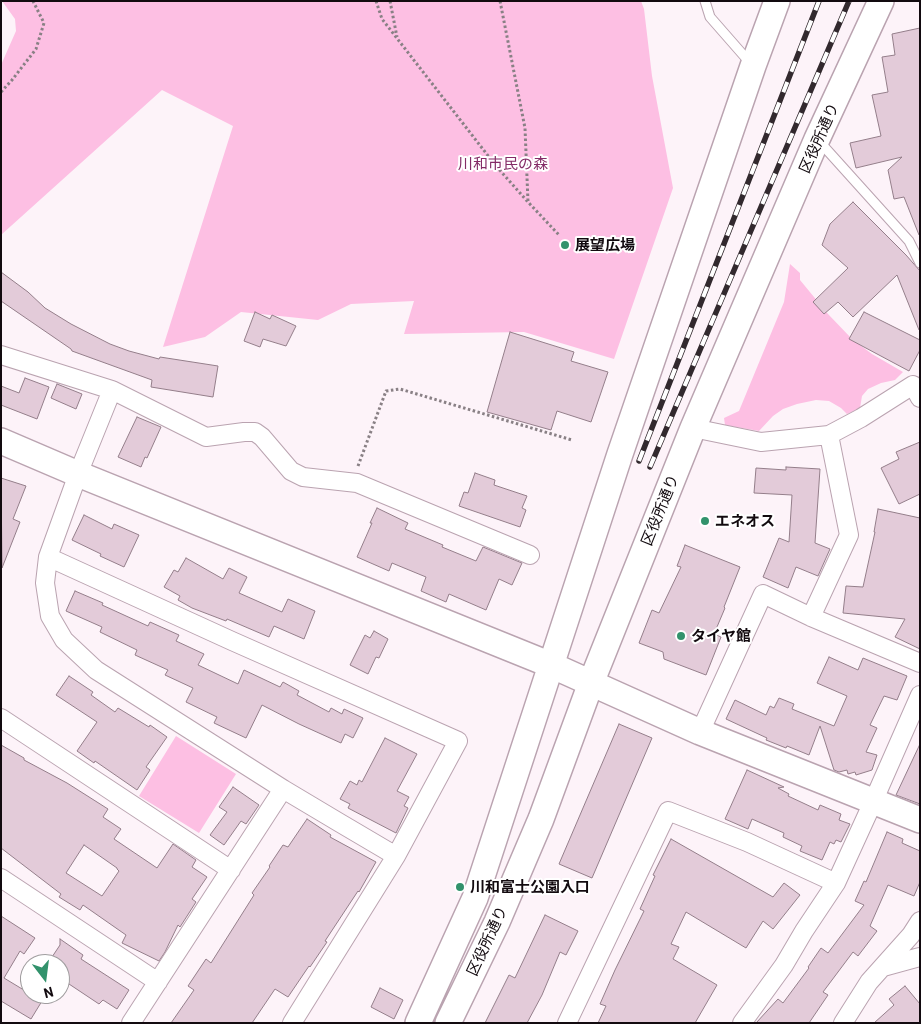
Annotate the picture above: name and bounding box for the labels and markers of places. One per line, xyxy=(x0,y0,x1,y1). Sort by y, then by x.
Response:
place label: 展望広場 xyxy=(575,236,635,254)
marker: 展望広場 xyxy=(559,239,571,251)
place label: エネオス xyxy=(715,512,775,530)
marker: エネオス xyxy=(699,515,711,527)
place label: タイヤ館 xyxy=(691,627,751,645)
marker: タイヤ館 xyxy=(675,630,687,642)
place label: 川和富士公園入口 xyxy=(470,878,590,896)
marker: 川和富士公園入口 xyxy=(454,881,466,893)

